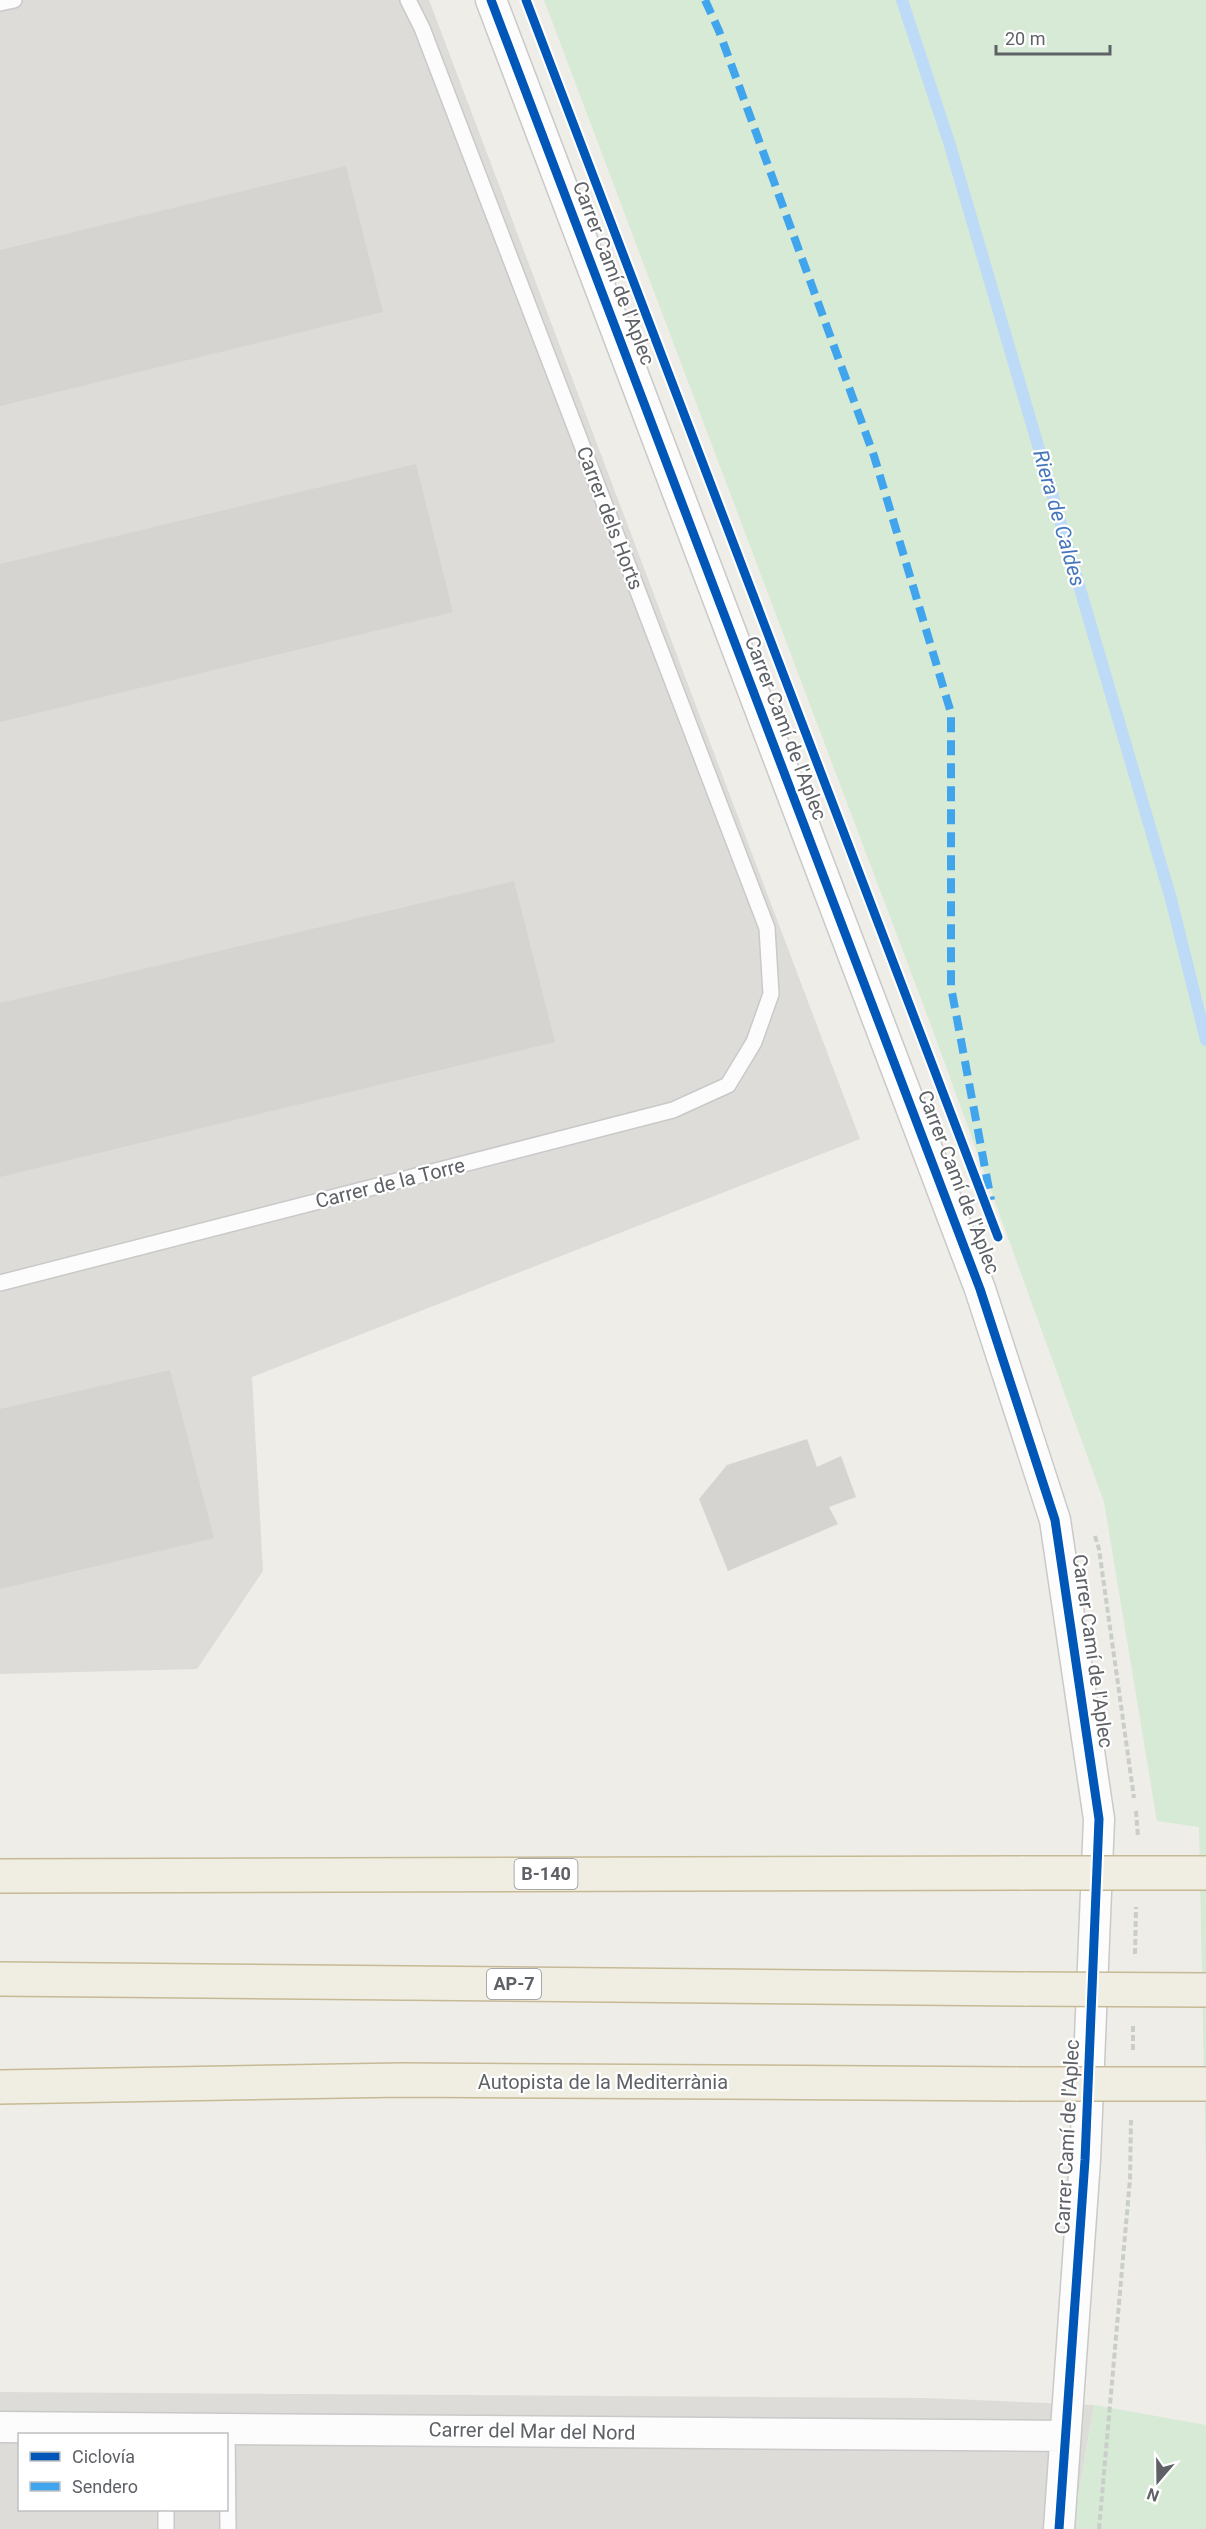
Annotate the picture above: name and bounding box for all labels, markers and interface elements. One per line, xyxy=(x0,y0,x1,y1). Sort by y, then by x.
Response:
scale bar xyxy=(996,18,1110,56)
text: 20 m xyxy=(1005,28,1045,49)
street label: Carrer Camí de l'Aplec xyxy=(568,178,660,368)
street label: Carrer dels Horts xyxy=(572,443,648,593)
water label: Riera de Caldes xyxy=(1028,447,1090,589)
street label: Carrer Camí de l'Aplec xyxy=(740,633,832,823)
street label: Carrer Camí de l'Aplec xyxy=(913,1087,1005,1277)
street label: Carrer de la Torre xyxy=(313,1153,467,1213)
street label: Carrer Camí de l'Aplec xyxy=(1068,1553,1118,1749)
road number: B-140 xyxy=(514,1859,578,1889)
road number: AP-7 xyxy=(487,1969,541,1999)
street label: Carrer Camí de l'Aplec xyxy=(1050,2039,1084,2235)
street label: Autopista de la Mediterrània xyxy=(478,2070,728,2094)
street label: Carrer del Mar del Nord xyxy=(428,2417,636,2445)
legend xyxy=(18,2433,228,2511)
text: Ciclovía xyxy=(72,2446,135,2467)
north arrow xyxy=(1128,2451,1188,2511)
text: Sendero xyxy=(72,2476,138,2497)
text: N xyxy=(1144,2484,1162,2505)

